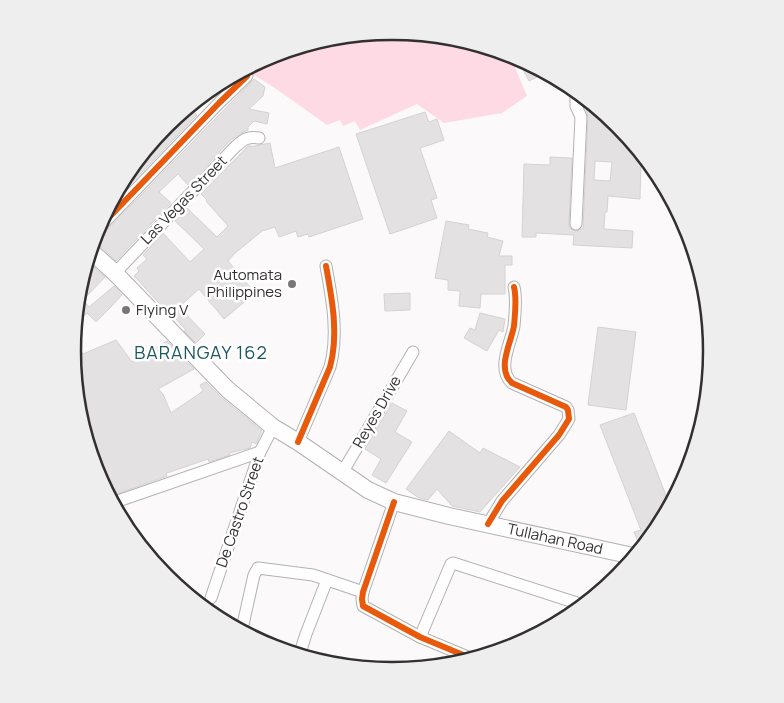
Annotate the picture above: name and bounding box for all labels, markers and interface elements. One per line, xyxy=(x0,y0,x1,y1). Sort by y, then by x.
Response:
street label: Las Vegas Street xyxy=(136,151,231,249)
place label: Automata Philippines xyxy=(207,264,282,302)
marker: Automata Philippines xyxy=(286,278,298,290)
place label: Flying V xyxy=(136,299,188,320)
marker: Flying V xyxy=(120,304,132,316)
district label: BARANGAY 162 xyxy=(134,340,268,364)
street label: Reyes Drive xyxy=(347,371,406,452)
street label: De Castro Street xyxy=(211,454,268,570)
street label: Tullahan Road xyxy=(505,518,605,559)

